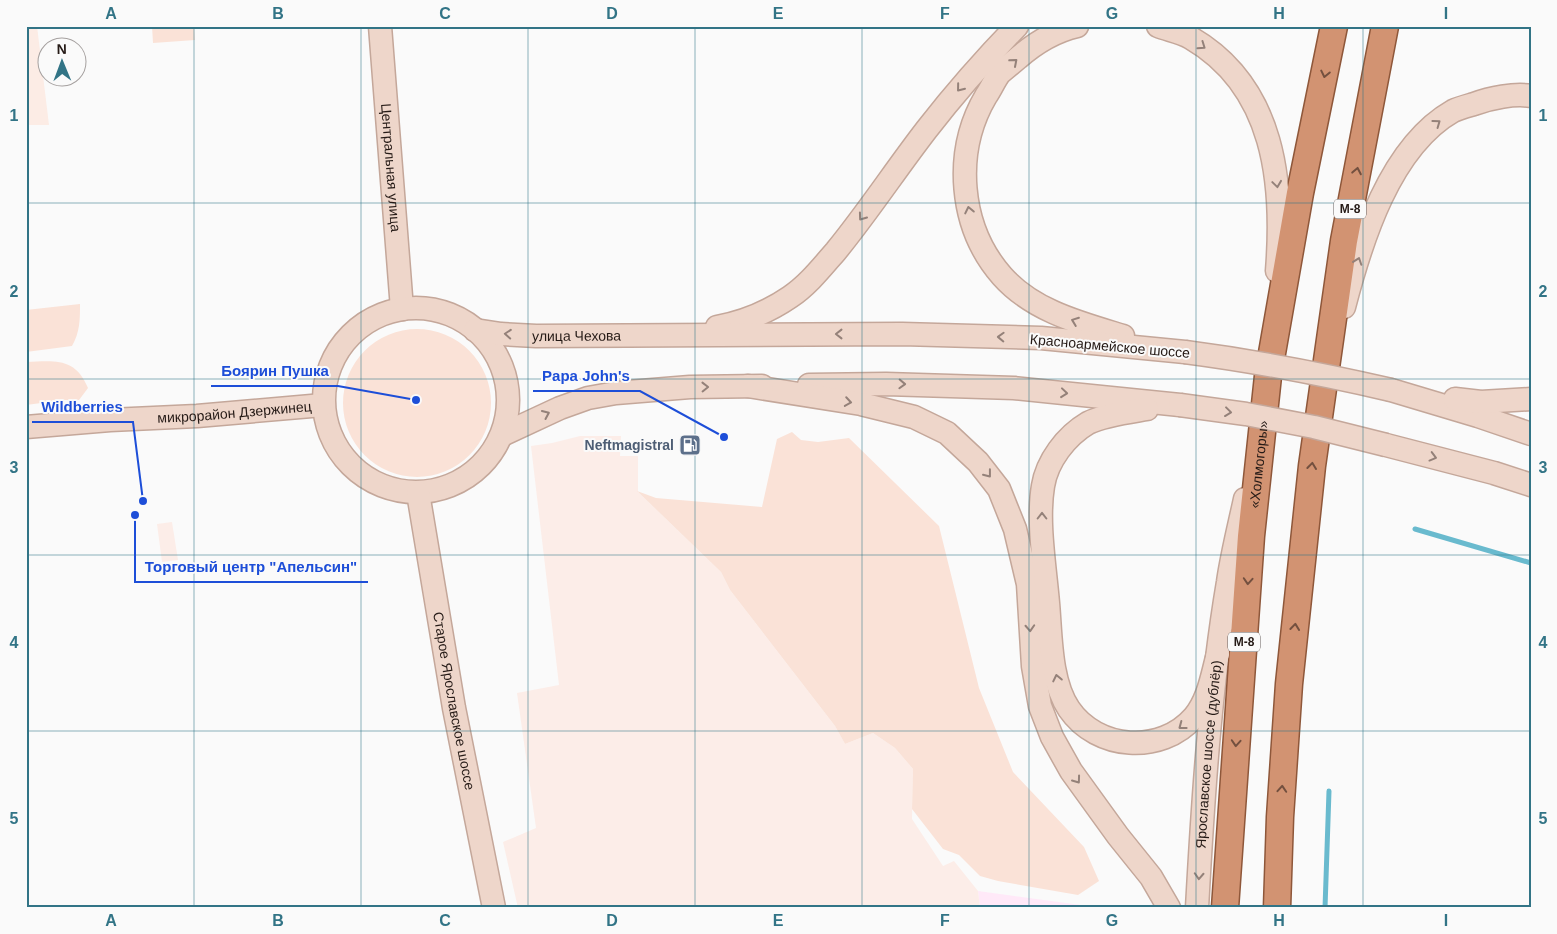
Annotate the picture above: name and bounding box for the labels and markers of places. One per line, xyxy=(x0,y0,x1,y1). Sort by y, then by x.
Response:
callout: Боярин Пушка xyxy=(211,356,338,386)
callout: Papa John's xyxy=(533,361,640,391)
callout: Wildberries xyxy=(32,392,133,422)
fuel station icon: Neftmagistral xyxy=(678,433,702,457)
place label: Neftmagistral xyxy=(585,437,674,453)
callout: Торговый центр "Апельсин" xyxy=(135,552,368,582)

